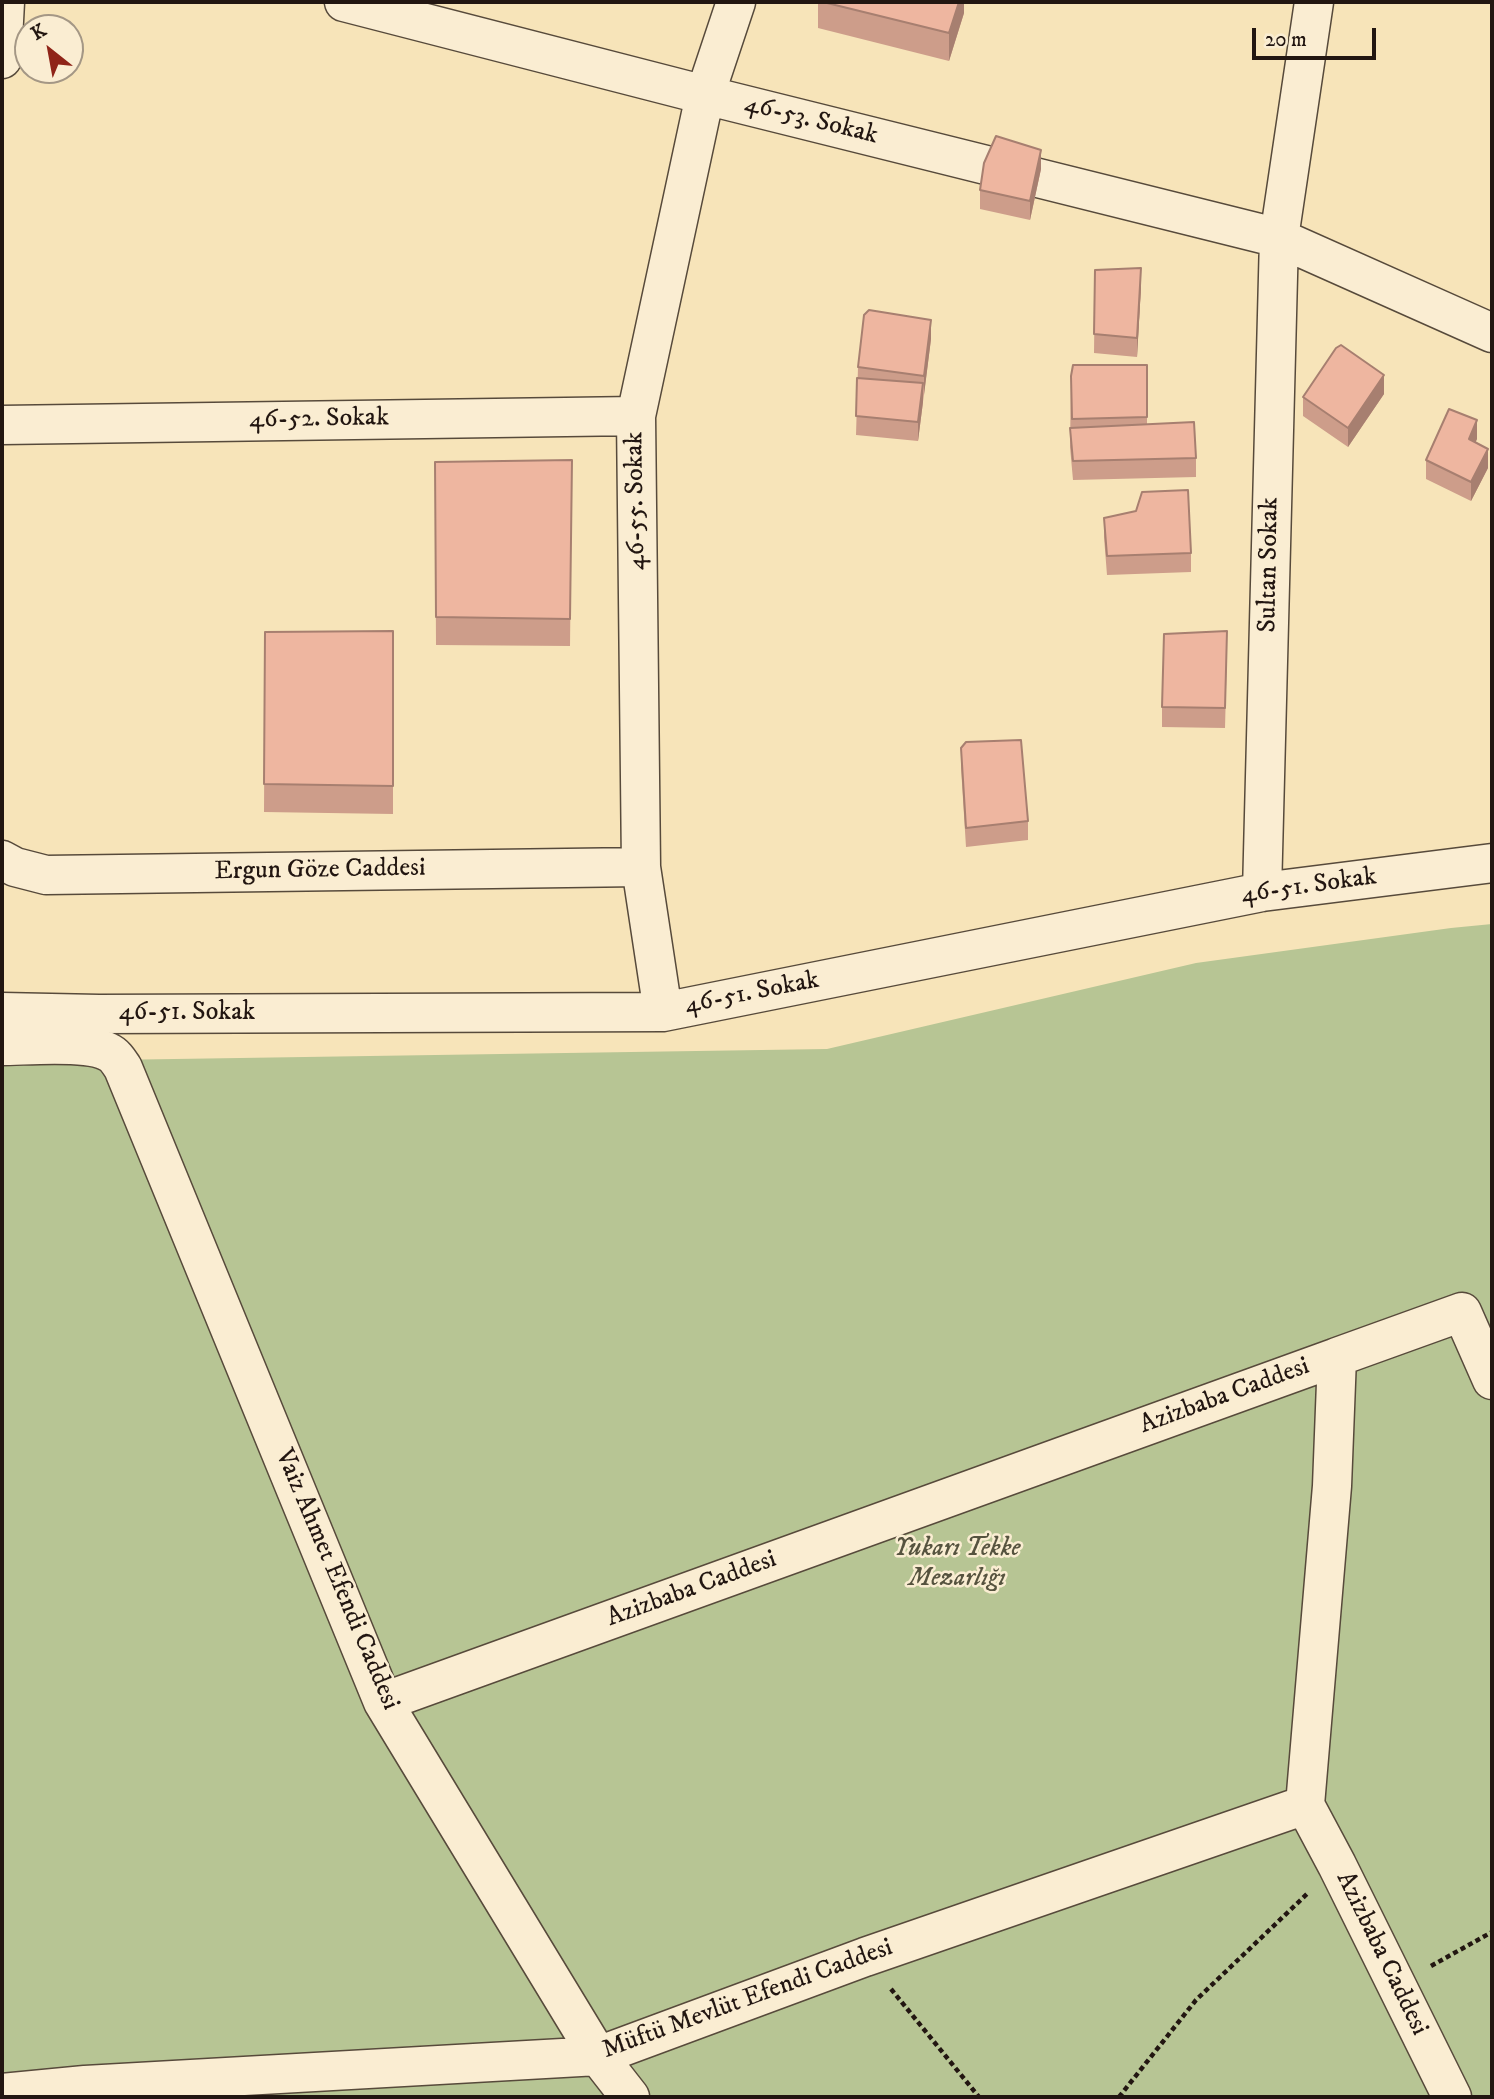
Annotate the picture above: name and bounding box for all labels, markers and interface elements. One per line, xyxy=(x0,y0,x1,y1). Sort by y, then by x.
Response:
north arrow xyxy=(14,14,84,84)
scale bar xyxy=(1256,14,1380,58)
text: K xyxy=(27,19,51,46)
text: 20 m xyxy=(1265,27,1307,53)
street label: 46-53. Sokak xyxy=(741,89,881,153)
street label: 46-52. Sokak xyxy=(249,403,389,437)
street label: 46-55. Sokak xyxy=(620,431,654,571)
street label: Sultan Sokak xyxy=(1253,497,1287,633)
street label: Ergun Göze Caddesi xyxy=(214,854,426,888)
street label: 46-51. Sokak xyxy=(1239,862,1379,912)
street label: 46-51. Sokak xyxy=(682,966,822,1022)
street label: 46-51. Sokak xyxy=(119,998,255,1030)
street label: Azizbaba Caddesi xyxy=(1136,1352,1314,1442)
street label: Vaiz Ahmet Efendi Caddesi xyxy=(267,1445,405,1715)
park label: Yukarı Tekke Mezarlığı xyxy=(894,1534,1020,1596)
street label: Azizbaba Caddesi xyxy=(603,1545,781,1635)
street label: Azizbaba Caddesi xyxy=(1328,1867,1434,2041)
street label: Müftü Mevlüt Efendi Caddesi xyxy=(599,1933,897,2067)

